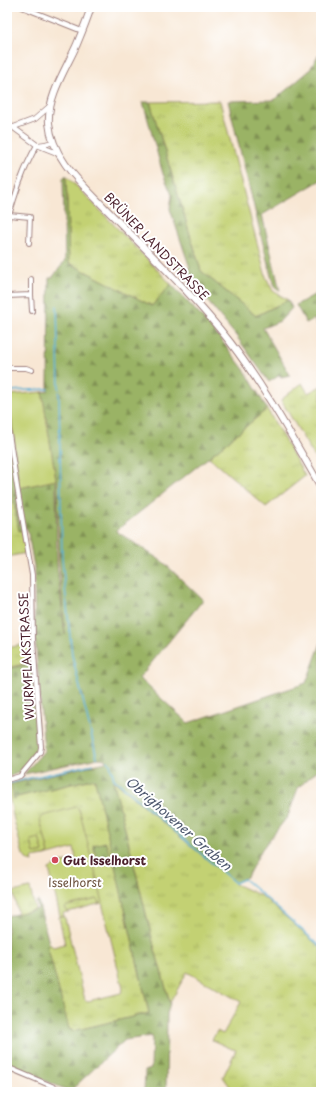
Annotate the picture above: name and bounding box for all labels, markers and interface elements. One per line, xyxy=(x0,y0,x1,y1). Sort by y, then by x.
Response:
street label: BRÜNER LANDSTRASSE xyxy=(100,188,214,304)
street label: WURMFLAKSTRASSE xyxy=(14,592,38,720)
water label: Obrighovener Graben xyxy=(122,772,237,875)
place label: Gut Isselhorst xyxy=(63,851,146,869)
marker: Gut Isselhorst xyxy=(50,855,60,865)
park label: Isselhorst xyxy=(48,873,102,891)

